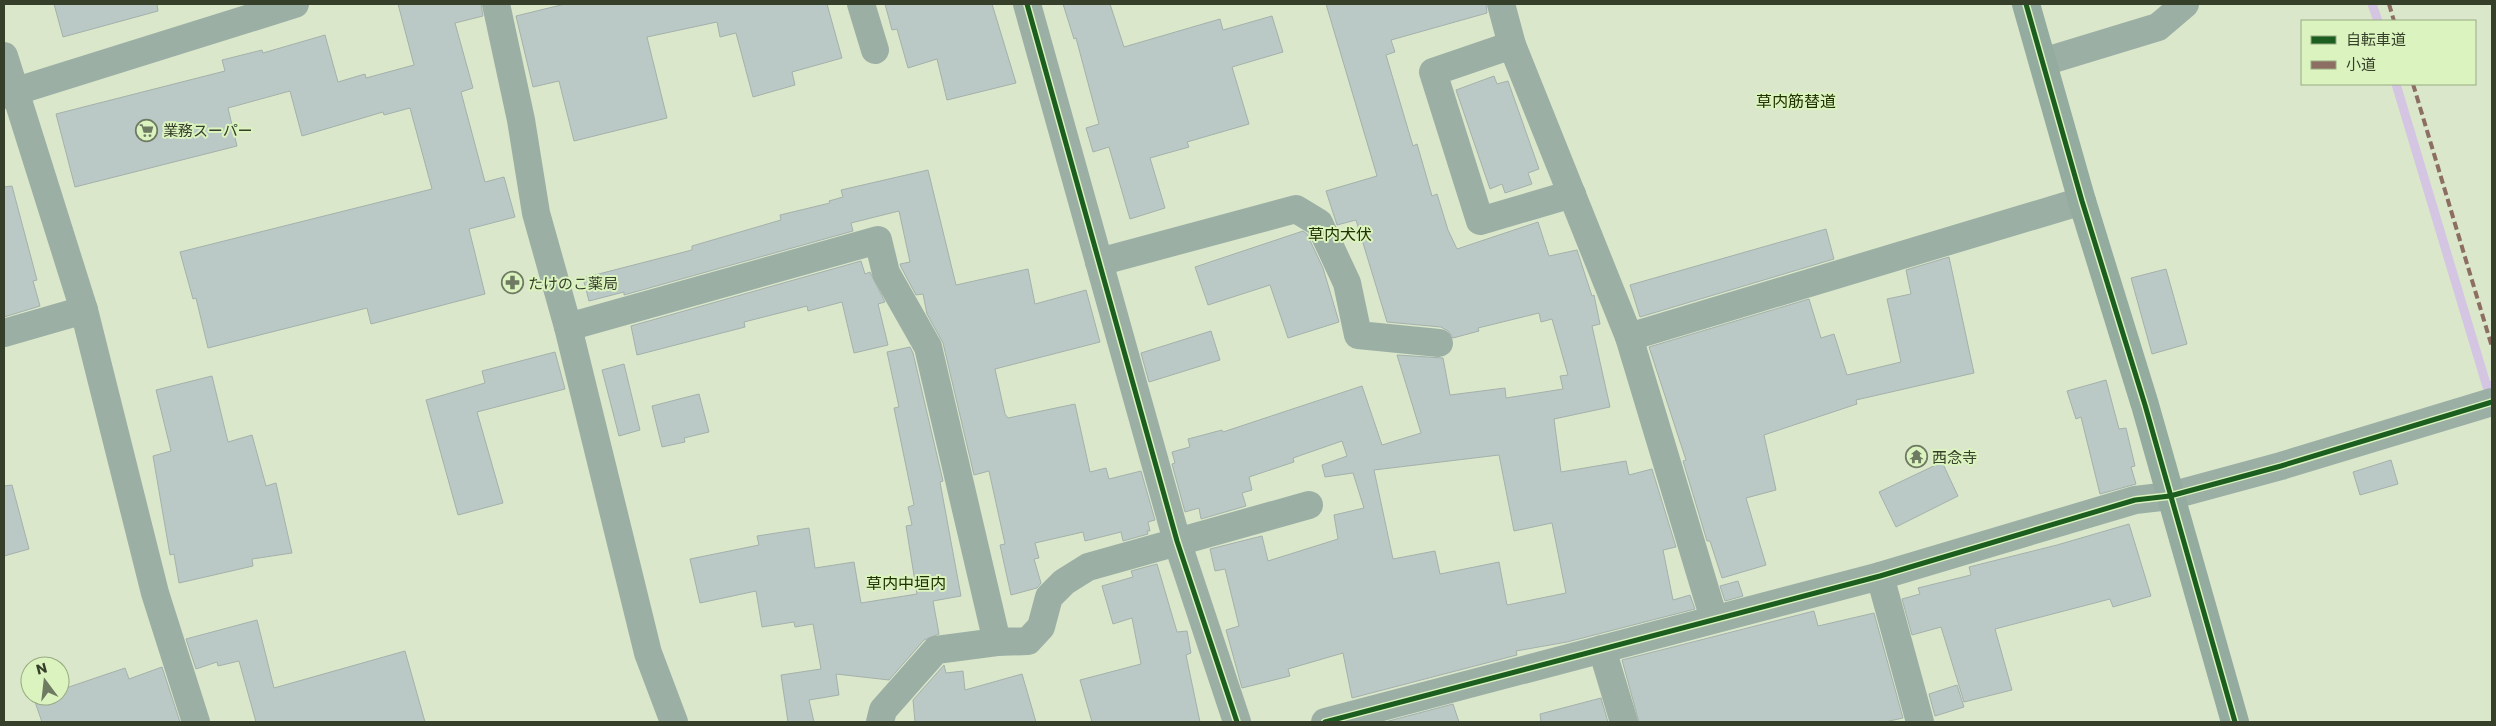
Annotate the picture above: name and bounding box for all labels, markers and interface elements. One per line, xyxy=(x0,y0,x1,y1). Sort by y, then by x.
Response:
legend xyxy=(2301,20,2476,85)
text: 自転車道 xyxy=(2346,29,2406,50)
text: 小道 xyxy=(2346,54,2376,75)
district label: 草内筋替道 xyxy=(1756,90,1836,113)
supermarket icon: 業務スーパー xyxy=(135,118,159,142)
place label: 業務スーパー xyxy=(163,120,253,141)
district label: 草内犬伏 xyxy=(1308,223,1372,246)
pharmacy icon: たけのこ薬局 xyxy=(500,271,524,295)
place label: たけのこ薬局 xyxy=(528,273,618,294)
temple icon: 西念寺 xyxy=(1904,445,1928,469)
place label: 西念寺 xyxy=(1932,447,1977,468)
district label: 草内中垣内 xyxy=(866,572,946,595)
north arrow xyxy=(20,656,70,706)
text: N xyxy=(34,657,49,679)

